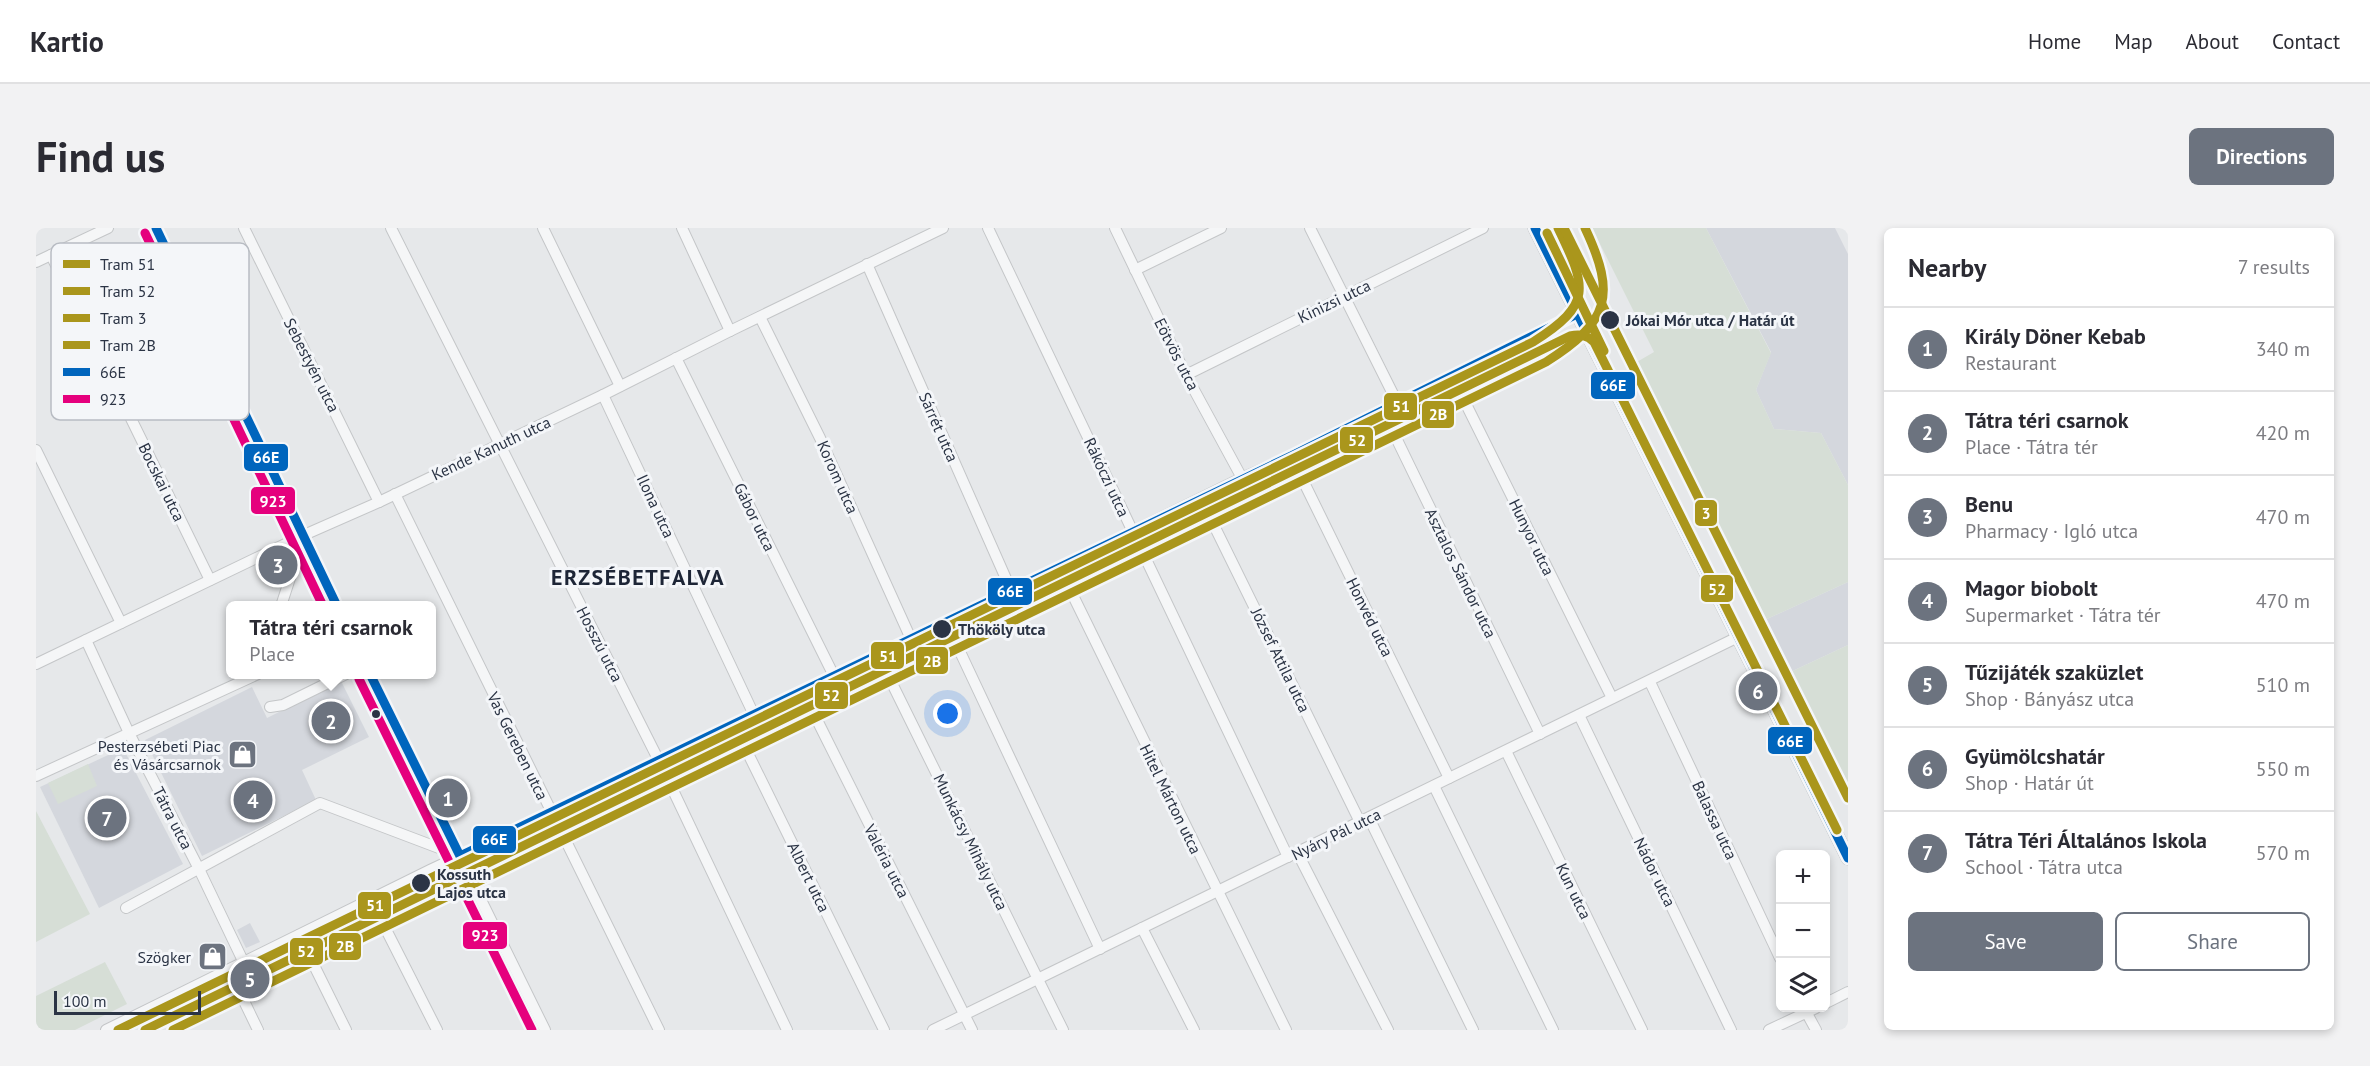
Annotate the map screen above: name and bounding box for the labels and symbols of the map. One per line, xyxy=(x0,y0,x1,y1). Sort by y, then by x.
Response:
legend xyxy=(51,243,249,420)
text: Tram 51 xyxy=(100,254,155,274)
street label: Kinizsi utca xyxy=(1294,275,1374,327)
text: Tram 52 xyxy=(100,281,155,301)
text: Tram 3 xyxy=(100,308,147,328)
marker: Jókai Mór utca / Határ út xyxy=(1599,309,1621,331)
place label: Jókai Mór utca / Határ út xyxy=(1625,310,1795,330)
street label: Eötvös utca xyxy=(1150,314,1204,394)
street label: Sebestyén utca xyxy=(280,315,344,415)
text: Tram 2B xyxy=(100,335,156,355)
text: 66E xyxy=(100,362,126,382)
line badge: 66E xyxy=(1590,371,1636,400)
text: 66E xyxy=(1600,375,1626,395)
text: 923 xyxy=(100,389,126,409)
street label: Sárrét utca xyxy=(915,389,963,465)
line badge: 51 xyxy=(1383,392,1418,421)
text: 51 xyxy=(1392,396,1410,416)
line badge: 2B xyxy=(1421,400,1455,429)
text: 2B xyxy=(1429,404,1447,424)
street label: Kende Kanuth utca xyxy=(428,412,554,484)
line badge: 52 xyxy=(1339,426,1374,454)
text: 52 xyxy=(1348,430,1366,450)
street label: Rákóczi utca xyxy=(1080,434,1134,520)
street label: Korom utca xyxy=(813,437,863,517)
street label: Bocskai utca xyxy=(134,439,190,525)
line badge: 66E xyxy=(243,443,289,472)
text: 66E xyxy=(253,447,279,467)
street label: Ilona utca xyxy=(633,471,679,541)
street label: Gábor utca xyxy=(730,480,780,554)
line badge: 923 xyxy=(250,486,296,515)
text: 923 xyxy=(259,491,287,511)
street label: Hunyor utca xyxy=(1505,495,1559,579)
line badge: 3 xyxy=(1694,499,1718,527)
text: 3 xyxy=(1701,503,1711,523)
street label: Asztalos Sándor utca xyxy=(1421,505,1501,641)
pin: 3 xyxy=(258,542,298,588)
district label: ERZSÉBETFALVA xyxy=(551,563,725,591)
street label: Honvéd utca xyxy=(1342,574,1398,660)
line badge: 52 xyxy=(1700,574,1734,603)
line badge: 66E xyxy=(987,577,1033,606)
text: 52 xyxy=(1708,579,1726,599)
text: 66E xyxy=(997,581,1023,601)
street label: Hosszú utca xyxy=(573,603,627,685)
street label: József Attila utca xyxy=(1247,603,1315,716)
marker: Thököly utca xyxy=(931,618,953,640)
place label: Thököly utca xyxy=(958,619,1046,639)
line badge: 51 xyxy=(870,641,905,670)
text: 51 xyxy=(879,646,897,666)
line badge: 2B xyxy=(915,646,949,675)
text: 2B xyxy=(923,651,941,671)
pin: 6 xyxy=(1738,668,1778,714)
line badge: 52 xyxy=(814,681,849,710)
text: 52 xyxy=(822,685,840,705)
street label: Vas Gereben utca xyxy=(483,688,553,803)
pin: 2 xyxy=(312,698,350,744)
your location xyxy=(933,699,962,728)
unlabelled marker xyxy=(370,708,382,720)
line badge: 66E xyxy=(1767,726,1813,755)
text: 66E xyxy=(1777,731,1803,751)
place label: Pesterzsébeti Piac és Vásárcsarnok xyxy=(98,736,221,774)
shop icon: Pesterzsébeti Piac és Vásárcsarnok xyxy=(226,739,258,771)
street label: Hitel Márton utca xyxy=(1136,741,1206,857)
street label: Munkácsy Mihály utca xyxy=(929,771,1013,913)
pin: 1 xyxy=(428,776,468,820)
street label: Balassa utca xyxy=(1688,777,1742,863)
pin: 4 xyxy=(234,778,272,822)
street label: Tátra utca xyxy=(149,783,197,853)
pin: 7 xyxy=(88,796,126,840)
street label: Nyáry Pál utca xyxy=(1288,804,1384,864)
street label: Valéria utca xyxy=(859,820,914,901)
line badge: 66E xyxy=(472,825,517,854)
text: 66E xyxy=(481,829,507,849)
street label: Nádor utca xyxy=(1630,834,1680,910)
street label: Albert utca xyxy=(783,839,835,915)
street label: Kun utca xyxy=(1552,860,1596,922)
place label: Kossuth Lajos utca xyxy=(437,864,506,902)
marker: Kossuth Lajos utca xyxy=(410,872,432,894)
line badge: 51 xyxy=(357,891,392,920)
text: 51 xyxy=(366,895,384,915)
line badge: 923 xyxy=(462,921,508,950)
text: 923 xyxy=(471,925,499,945)
line badge: 2B xyxy=(328,932,362,961)
text: 2B xyxy=(336,936,354,956)
line badge: 52 xyxy=(289,937,324,966)
shop icon: Szögker xyxy=(196,941,228,973)
text: 52 xyxy=(297,941,315,961)
place label: Szögker xyxy=(137,947,192,967)
pin: 5 xyxy=(230,956,270,1002)
scale bar xyxy=(54,988,201,1016)

